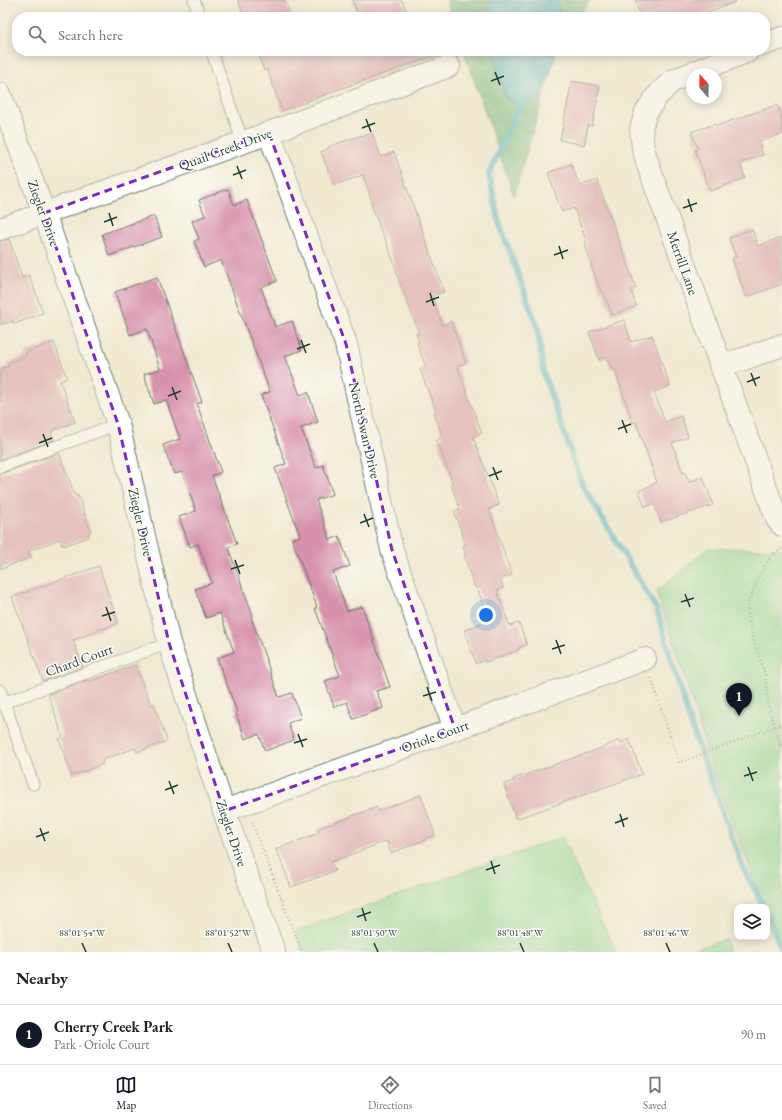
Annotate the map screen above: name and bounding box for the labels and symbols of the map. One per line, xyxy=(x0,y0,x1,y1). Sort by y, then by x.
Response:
north arrow xyxy=(686,68,722,104)
street label: Quail Creek Drive xyxy=(176,124,275,174)
street label: Ziegler Drive xyxy=(24,177,65,249)
street label: Merrill Lane xyxy=(663,229,703,298)
street label: North Swan Drive xyxy=(345,380,385,481)
street label: Ziegler Drive xyxy=(124,486,158,558)
your location xyxy=(476,605,496,625)
street label: Chard Court xyxy=(43,639,116,681)
pin: 1 xyxy=(726,683,752,716)
street label: Oriole Court xyxy=(399,715,472,757)
street label: Ziegler Drive xyxy=(212,797,252,869)
text: 88°01'54"W xyxy=(59,926,106,939)
text: 88°01'52"W xyxy=(205,926,252,939)
text: 88°01'50"W xyxy=(351,926,398,939)
text: 88°01'48"W xyxy=(497,926,544,939)
text: 88°01'46"W xyxy=(643,926,690,939)

